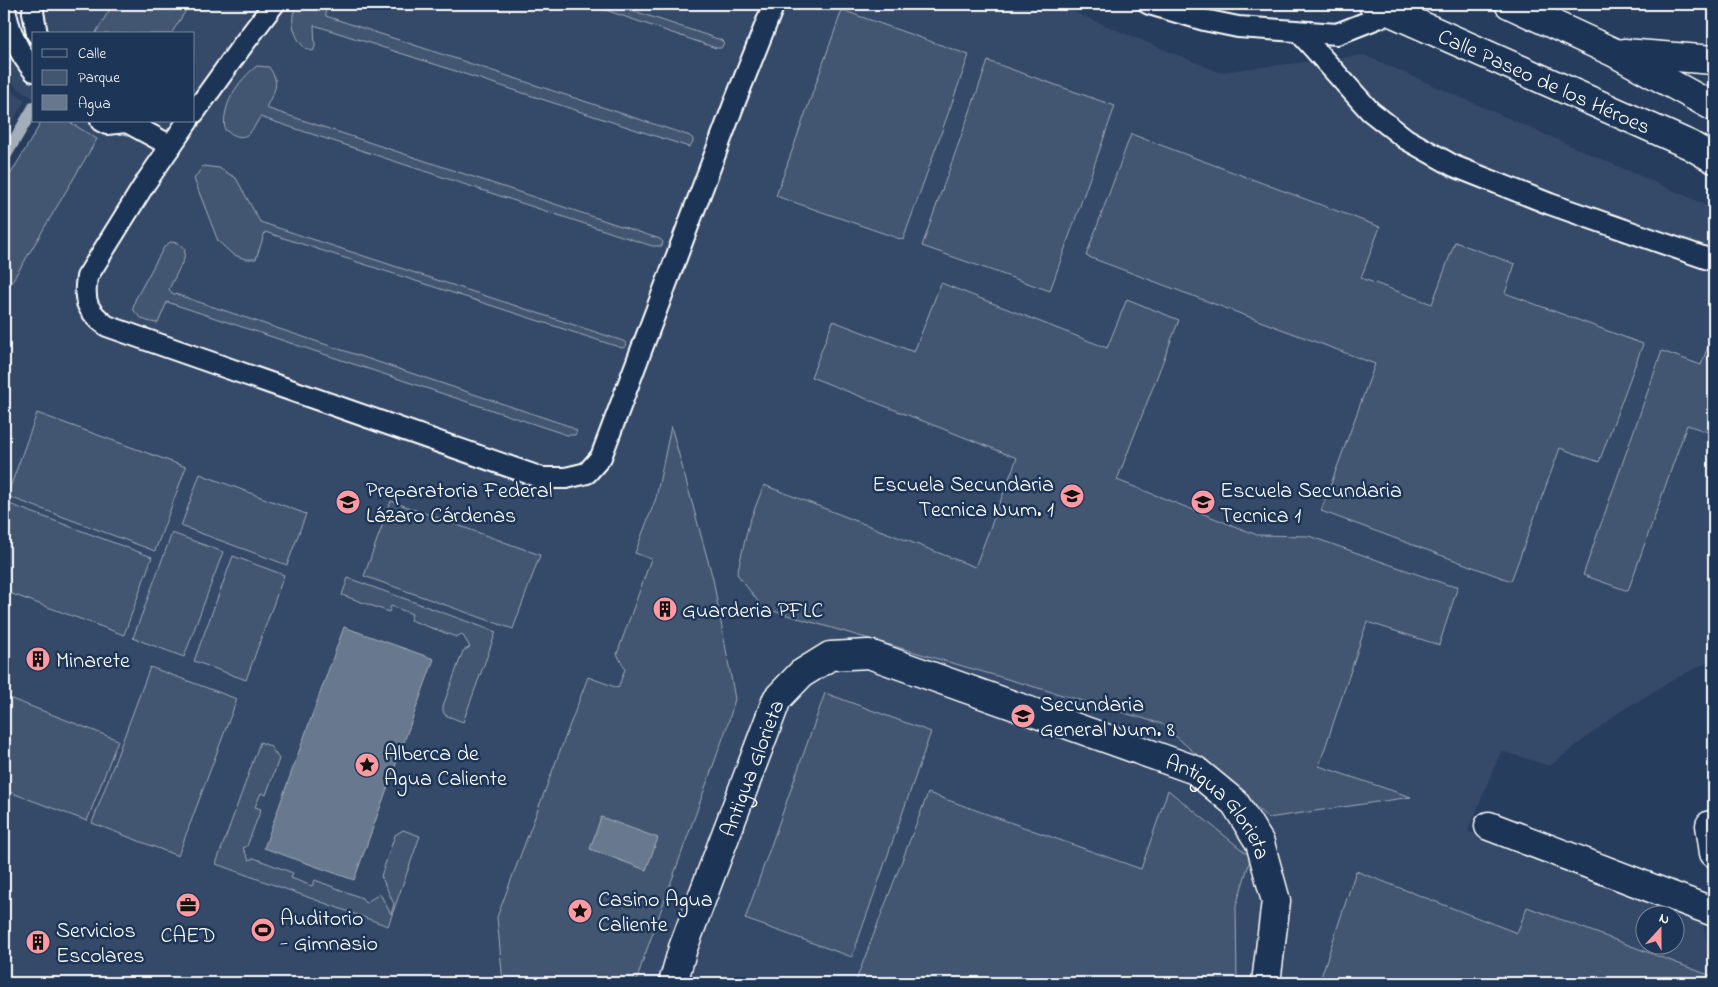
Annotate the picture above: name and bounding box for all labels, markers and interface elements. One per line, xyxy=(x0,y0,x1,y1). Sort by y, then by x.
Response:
street label: Calle Paseo de los Héroes xyxy=(1432,22,1655,144)
legend xyxy=(32,32,195,122)
text: Calle xyxy=(78,43,106,65)
text: Parque xyxy=(78,67,120,89)
text: Agua xyxy=(78,93,111,116)
place label: Escuela Secundaria Tecnica Num. 1 xyxy=(872,470,1054,527)
place label: Preparatoria Federal Lázaro Cárdenas xyxy=(366,476,552,533)
place label: Escuela Secundaria Tecnica 1 xyxy=(1220,476,1402,533)
school or university icon: Escuela Secundaria Tecnica Num. 1 xyxy=(1059,483,1085,509)
school or university icon: Preparatoria Federal Lázaro Cárdenas xyxy=(335,489,361,515)
school or university icon: Escuela Secundaria Tecnica 1 xyxy=(1190,489,1216,515)
building icon: Guarderia PFLC xyxy=(652,596,678,622)
place label: Guarderia PFLC xyxy=(682,596,823,628)
building icon: Minarete xyxy=(25,646,51,672)
place label: Minarete xyxy=(56,646,130,678)
place label: Secundaria General Num. 8 xyxy=(1040,690,1175,747)
street label: Antigua Glorieta xyxy=(713,696,794,842)
school or university icon: Secundaria General Num. 8 xyxy=(1010,703,1036,729)
place label: Alberca de Agua Caliente xyxy=(384,739,507,797)
street label: Antigua Glorieta xyxy=(1161,748,1277,863)
place icon: Alberca de Agua Caliente xyxy=(354,752,380,778)
place label: Casino Agua Caliente xyxy=(598,885,713,942)
office icon: CAED xyxy=(175,892,201,918)
place icon: Casino Agua Caliente xyxy=(567,898,593,924)
place label: Auditorio - Gimnasio xyxy=(280,904,378,961)
north arrow xyxy=(1636,904,1686,954)
text: N xyxy=(1656,908,1672,931)
place label: Servicios Escolares xyxy=(56,916,145,973)
sports icon: Auditorio - Gimnasio xyxy=(250,917,276,943)
place label: CAED xyxy=(160,921,216,953)
building icon: Servicios Escolares xyxy=(25,929,51,955)

